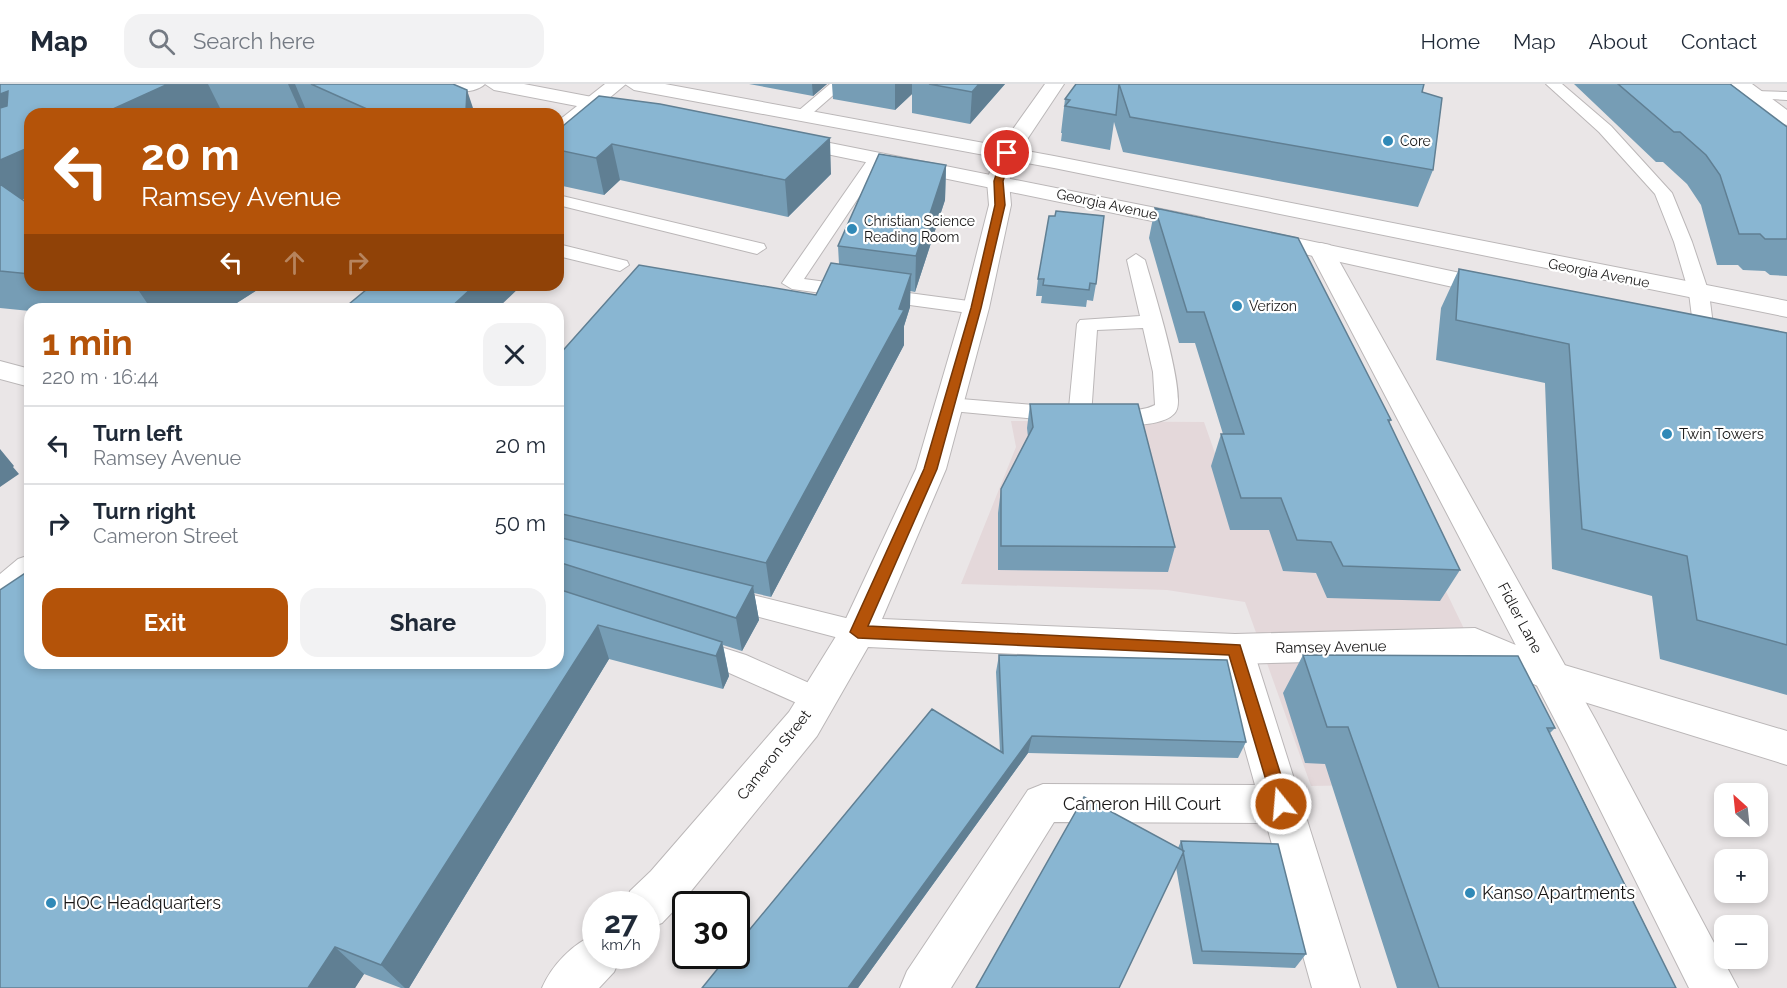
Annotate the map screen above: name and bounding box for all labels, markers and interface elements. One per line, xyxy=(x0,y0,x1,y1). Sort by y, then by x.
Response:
search box xyxy=(124,14,544,68)
text: Map xyxy=(30,25,88,58)
icon: search xyxy=(145,25,178,58)
text: Search here xyxy=(193,28,315,54)
text: Home xyxy=(1421,29,1480,54)
text: Map xyxy=(1513,29,1556,54)
text: About xyxy=(1589,29,1648,54)
text: Contact xyxy=(1681,29,1757,54)
pin xyxy=(981,127,1032,178)
text: 20 m xyxy=(141,131,240,180)
icon: left xyxy=(42,132,120,210)
place label: Core xyxy=(1400,133,1431,149)
marker: Core xyxy=(1381,134,1395,148)
icon: arrive xyxy=(990,136,1023,169)
text: Ramsey Avenue xyxy=(141,181,341,212)
street label: Georgia Avenue xyxy=(1055,185,1159,223)
place label: Christian Science Reading Room xyxy=(864,213,975,245)
marker: Christian Science Reading Room xyxy=(845,222,859,236)
icon: left xyxy=(215,246,248,279)
icon: ahead xyxy=(278,246,311,279)
icon: right xyxy=(341,246,374,279)
street label: Georgia Avenue xyxy=(1547,255,1651,291)
place label: Verizon xyxy=(1249,298,1297,314)
marker: Verizon xyxy=(1230,299,1244,313)
text: 1 min xyxy=(42,321,133,363)
button: close xyxy=(483,323,546,386)
text: 220 m · 16:44 xyxy=(42,365,159,389)
text: Turn left xyxy=(93,420,183,446)
place label: Twin Towers xyxy=(1679,425,1764,443)
marker: Twin Towers xyxy=(1660,427,1674,441)
icon: left xyxy=(42,429,75,462)
text: 20 m xyxy=(495,432,546,458)
text: Ramsey Avenue xyxy=(93,446,241,470)
text: Turn right xyxy=(93,498,196,524)
icon: right xyxy=(42,507,75,540)
text: 50 m xyxy=(495,510,546,536)
text: Cameron Street xyxy=(93,524,239,548)
street label: Fidler Lane xyxy=(1494,580,1546,657)
button: Exit xyxy=(42,588,288,657)
button: Share xyxy=(300,588,546,657)
street label: Ramsey Avenue xyxy=(1275,637,1387,657)
street label: Cameron Street xyxy=(733,706,815,804)
position arrow xyxy=(1249,772,1313,836)
north arrow xyxy=(1714,783,1768,837)
map controls xyxy=(1714,783,1768,969)
street label: Cameron Hill Court xyxy=(1063,793,1221,814)
button: + xyxy=(1714,849,1768,903)
place label: Kanso Apartments xyxy=(1482,882,1635,903)
marker: Kanso Apartments xyxy=(1463,886,1477,900)
speed limit sign: 30 xyxy=(672,891,750,969)
place label: HOC Headquarters xyxy=(63,892,221,913)
marker: HOC Headquarters xyxy=(44,896,58,910)
text: 27 xyxy=(604,905,638,940)
button: − xyxy=(1714,915,1768,969)
text: km/h xyxy=(601,936,641,954)

